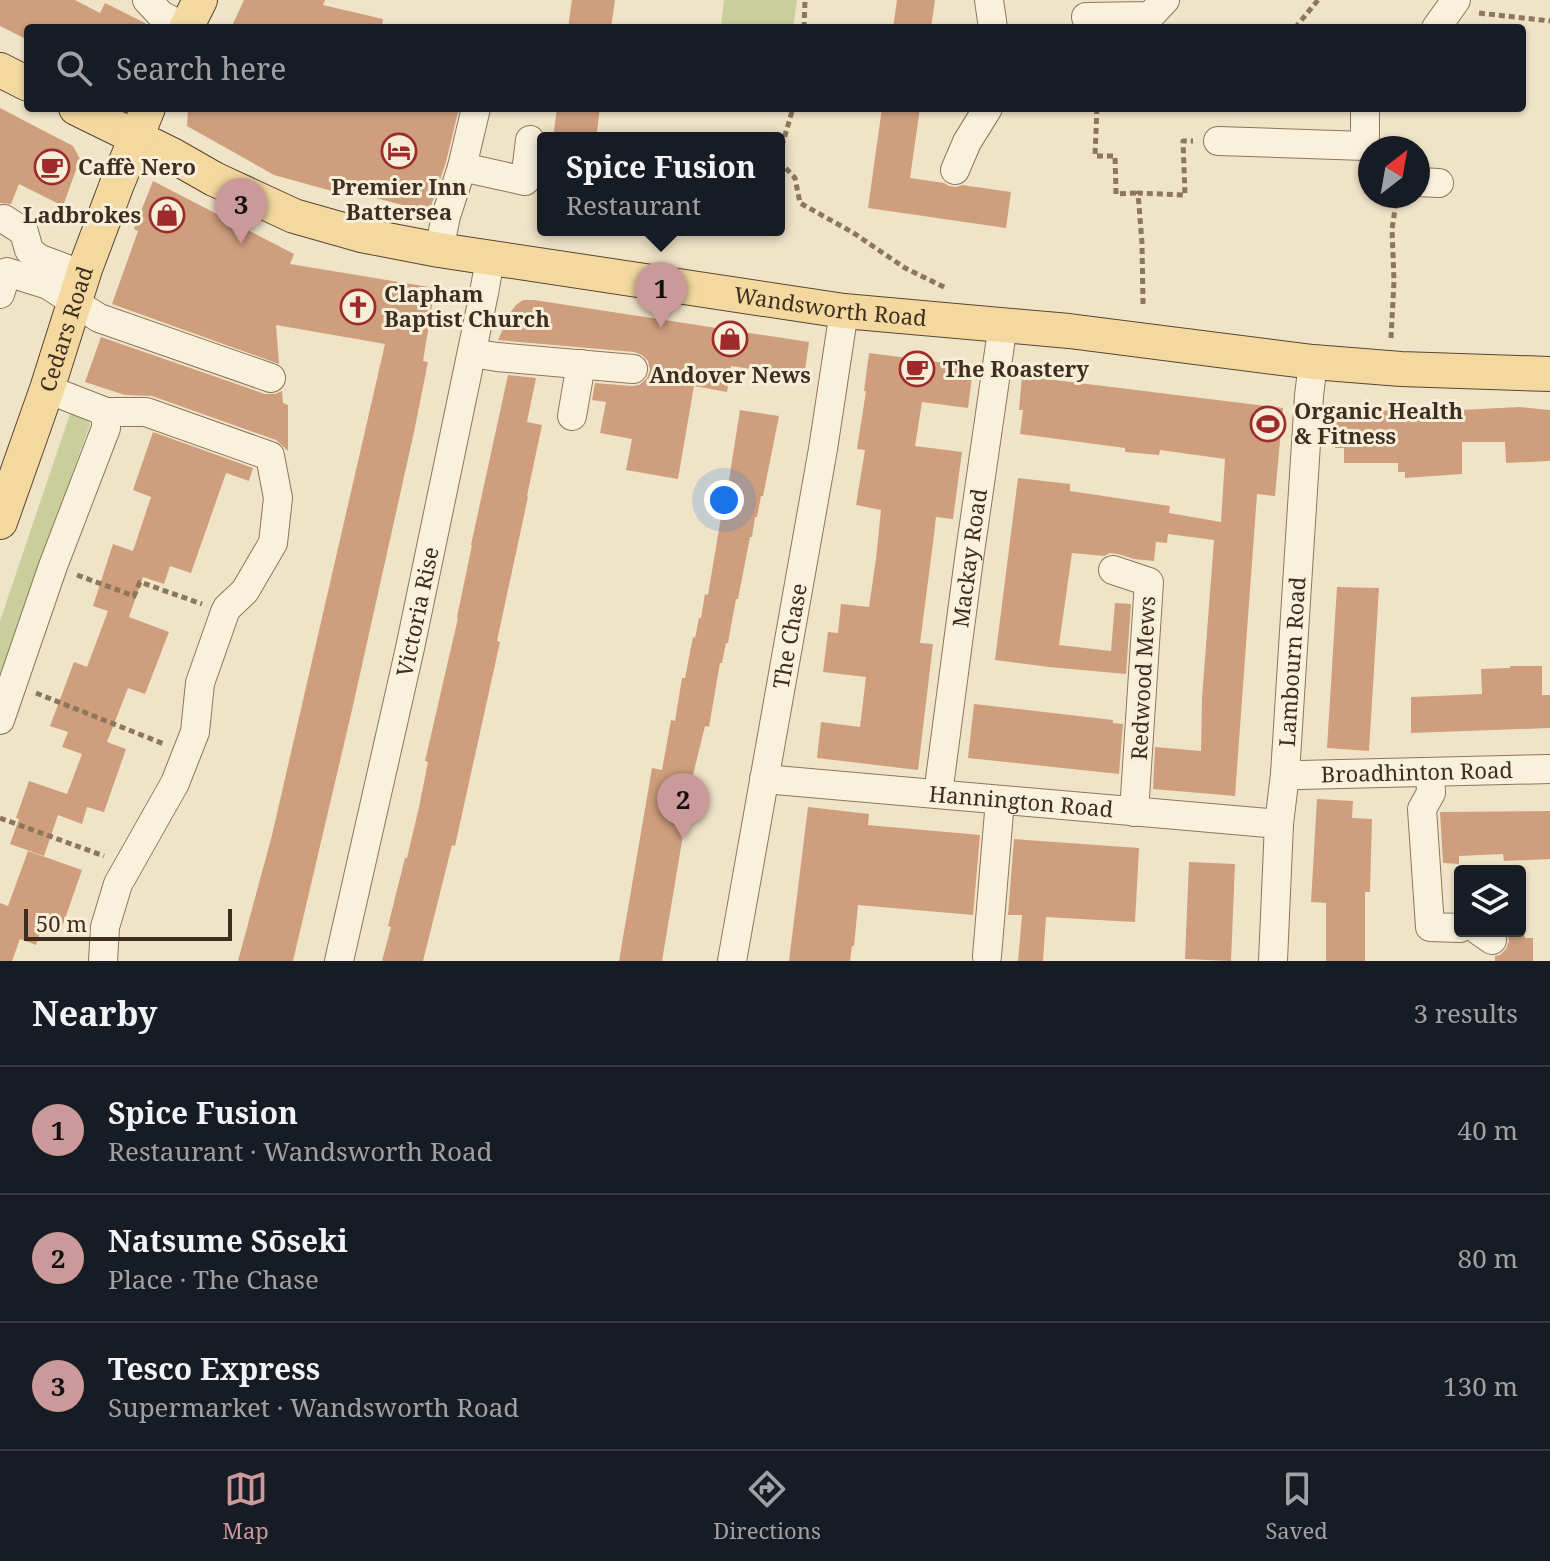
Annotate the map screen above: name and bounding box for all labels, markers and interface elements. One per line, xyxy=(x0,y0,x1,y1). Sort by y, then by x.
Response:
search box xyxy=(24,24,1526,112)
icon: search xyxy=(52,46,96,90)
text: Search here xyxy=(116,48,286,89)
hotel icon: Premier Inn Battersea xyxy=(380,132,418,170)
popup xyxy=(537,132,785,236)
north arrow xyxy=(1358,136,1430,208)
text: Spice Fusion xyxy=(566,146,756,187)
cafe icon: Caffè Nero xyxy=(33,148,71,186)
place label: Caffè Nero xyxy=(78,151,196,181)
place label: Premier Inn Battersea xyxy=(331,171,467,226)
pin: 3 xyxy=(215,178,267,244)
text: Restaurant xyxy=(566,187,701,223)
shop icon: Ladbrokes xyxy=(148,196,186,234)
place label: Ladbrokes xyxy=(23,199,141,229)
street label: Cedars Road xyxy=(31,262,99,395)
pin: 1 xyxy=(635,262,687,328)
place label: Clapham Baptist Church xyxy=(384,278,550,333)
street label: Wandsworth Road xyxy=(732,279,929,332)
church icon: Clapham Baptist Church xyxy=(339,288,377,326)
shop icon: Andover News xyxy=(711,320,749,358)
cafe icon: The Roastery xyxy=(898,350,936,388)
place label: The Roastery xyxy=(943,353,1089,383)
place label: Andover News xyxy=(649,359,811,389)
place label: Organic Health & Fitness xyxy=(1294,395,1464,450)
sports icon: Organic Health & Fitness xyxy=(1249,405,1287,443)
your location xyxy=(704,480,744,520)
street label: Mackay Road xyxy=(944,486,993,629)
street label: Victoria Rise xyxy=(388,544,445,679)
street label: Lambourn Road xyxy=(1271,575,1312,748)
street label: The Chase xyxy=(765,581,813,691)
street label: Redwood Mews xyxy=(1123,595,1161,761)
street label: Broadhinton Road xyxy=(1321,754,1514,788)
pin: 2 xyxy=(657,773,709,839)
street label: Hannington Road xyxy=(928,777,1115,823)
map controls xyxy=(1454,865,1526,937)
button: layers xyxy=(1454,865,1526,937)
scale bar xyxy=(24,905,232,941)
text: 50 m xyxy=(36,908,87,938)
text: Nearby xyxy=(32,990,158,1036)
text: 3 results xyxy=(1413,995,1518,1031)
text: Spice Fusion xyxy=(108,1092,298,1133)
text: 1 xyxy=(51,1112,65,1148)
text: 40 m xyxy=(1458,1112,1518,1148)
text: Restaurant · Wandsworth Road xyxy=(108,1133,493,1169)
text: Natsume Sōseki xyxy=(108,1220,348,1261)
text: 2 xyxy=(51,1240,65,1276)
text: 80 m xyxy=(1458,1240,1518,1276)
text: Place · The Chase xyxy=(108,1261,319,1297)
text: Tesco Express xyxy=(108,1348,320,1389)
text: 3 xyxy=(51,1368,65,1404)
text: 130 m xyxy=(1443,1368,1518,1404)
text: Supermarket · Wandsworth Road xyxy=(108,1389,519,1425)
tab: Map xyxy=(222,1467,269,1545)
tab: Directions xyxy=(713,1467,821,1545)
tab: Saved xyxy=(1265,1467,1328,1545)

